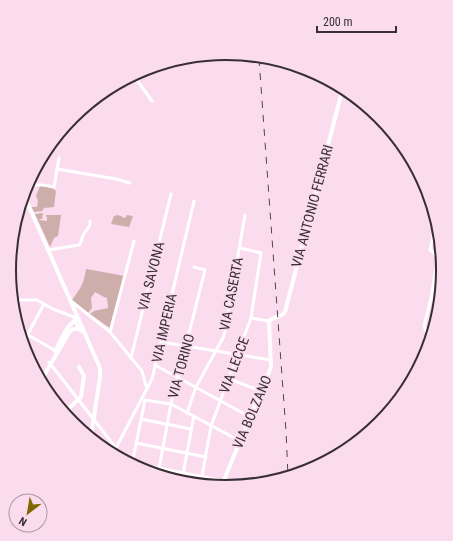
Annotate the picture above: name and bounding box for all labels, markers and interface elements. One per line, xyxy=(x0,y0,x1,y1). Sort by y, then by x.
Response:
scale bar xyxy=(317,8,396,34)
text: 200 m xyxy=(323,15,353,29)
street label: VIA ANTONIO FERRARI xyxy=(288,143,336,269)
street label: VIA SAVONA xyxy=(135,240,167,312)
street label: VIA CASERTA xyxy=(216,256,246,332)
street label: VIA IMPERIA xyxy=(148,292,180,364)
street label: VIA TORINO xyxy=(165,332,197,400)
street label: VIA LECCE xyxy=(216,334,252,396)
street label: VIA BOLZANO xyxy=(229,373,275,451)
north arrow xyxy=(8,493,48,533)
text: N xyxy=(17,514,29,528)

